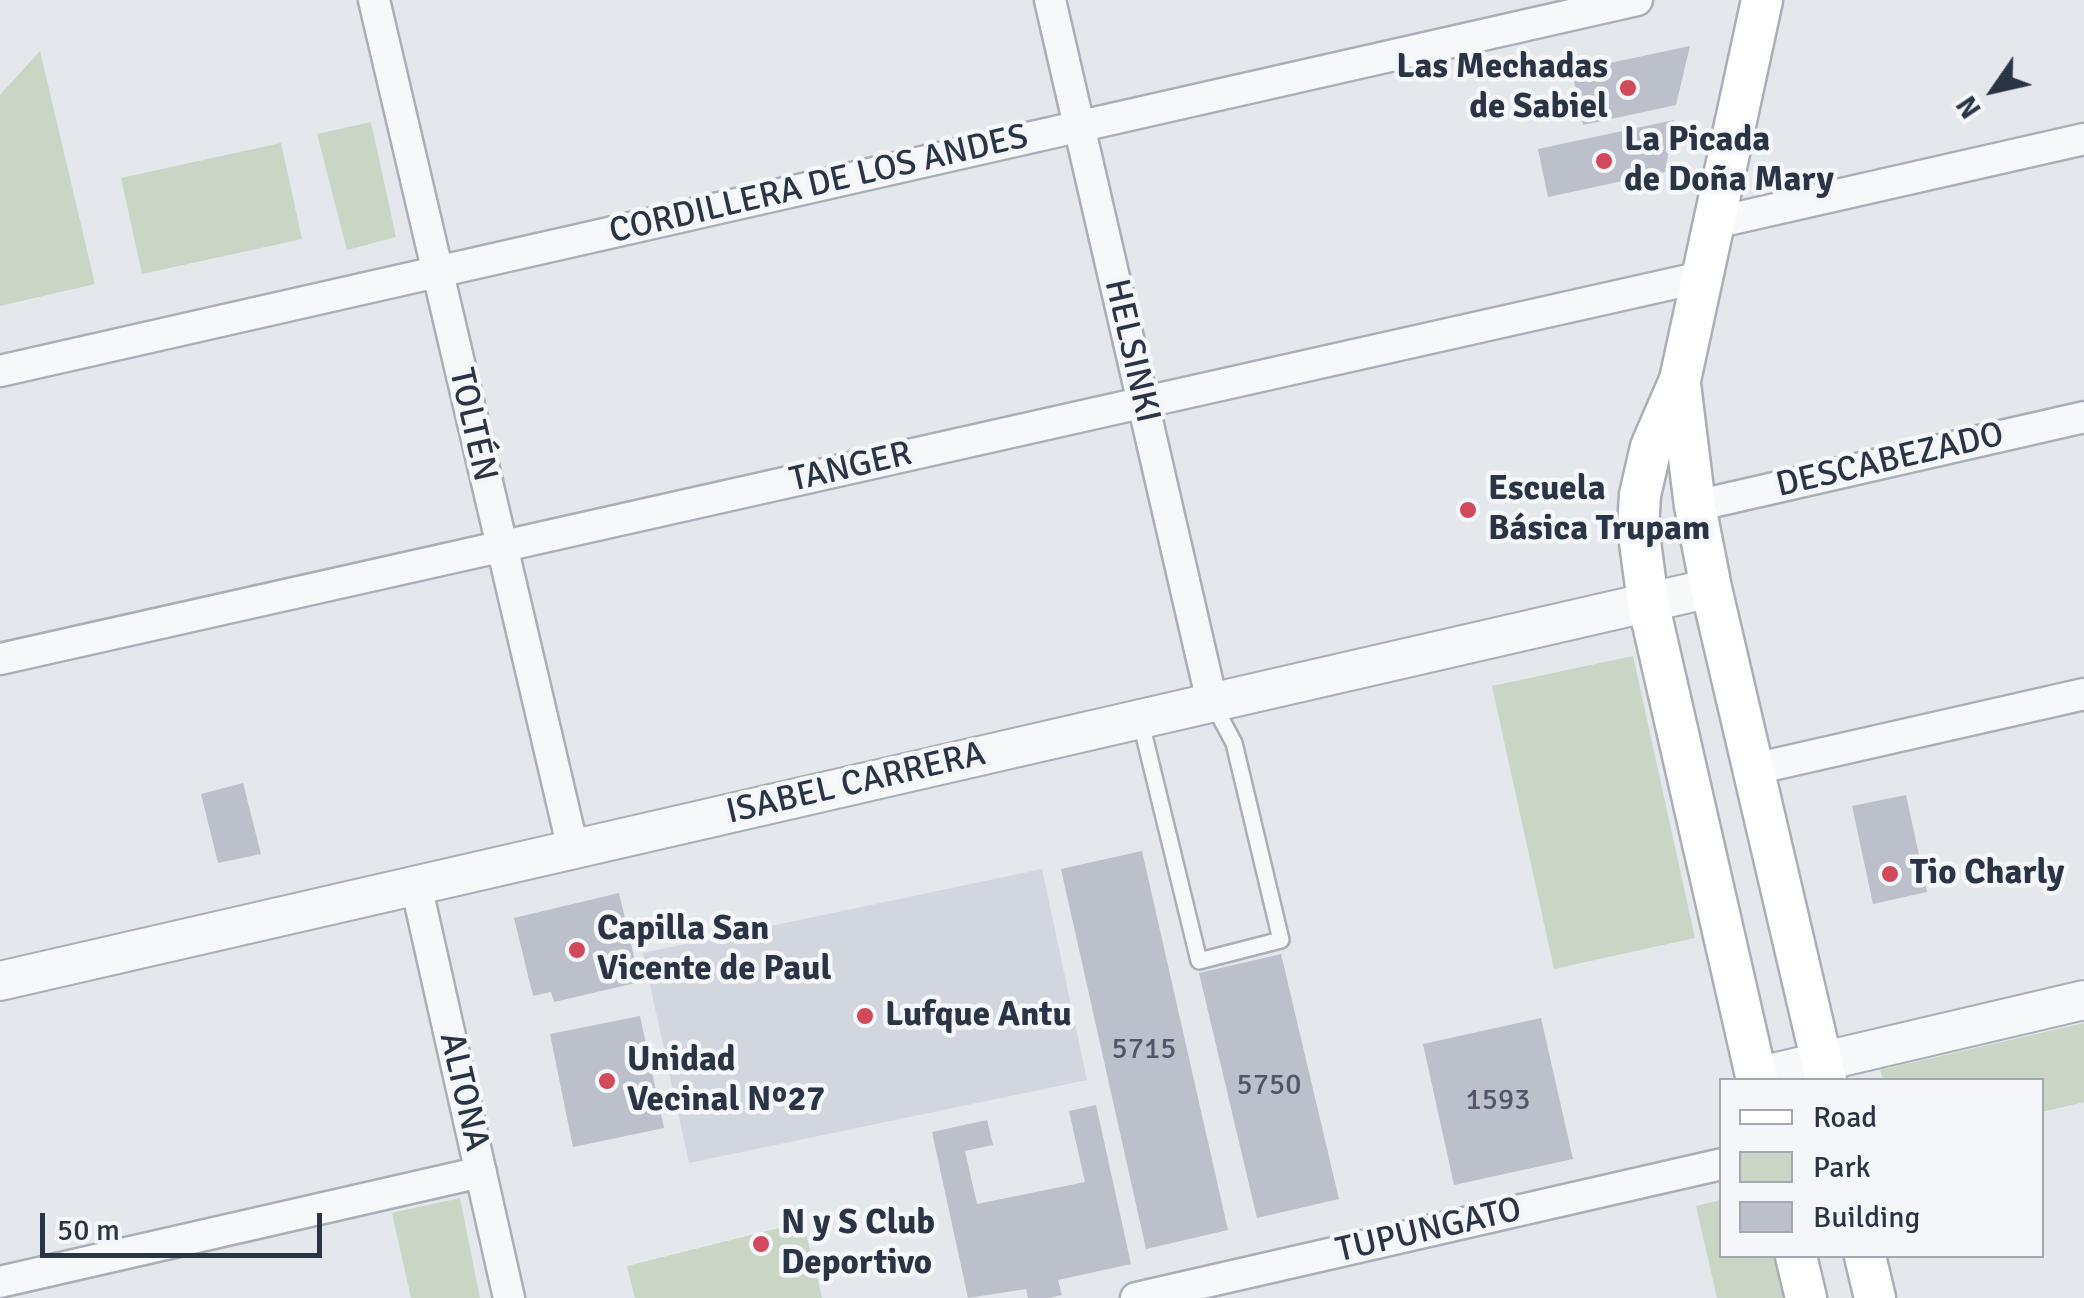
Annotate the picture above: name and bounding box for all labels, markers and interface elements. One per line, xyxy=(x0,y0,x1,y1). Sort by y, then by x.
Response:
north arrow xyxy=(1944,40,2044,140)
place label: Las Mechadas de Sabiel xyxy=(1396,47,1608,129)
marker: Las Mechadas de Sabiel xyxy=(1617,77,1639,99)
text: N xyxy=(1950,89,1989,124)
street label: CORDILLERA DE LOS ANDES xyxy=(606,116,1032,254)
place label: La Picada de Doña Mary xyxy=(1624,120,1834,202)
marker: La Picada de Doña Mary xyxy=(1593,150,1615,172)
street label: HELSINKI xyxy=(1094,275,1168,427)
street label: TOLTÉN xyxy=(439,364,505,486)
street label: DESCABEZADO xyxy=(1772,414,2008,508)
street label: TANGER xyxy=(786,434,916,502)
place label: Escuela Básica Trupam xyxy=(1488,469,1710,551)
marker: Escuela Básica Trupam xyxy=(1457,499,1479,521)
street label: ISABEL CARRERA xyxy=(722,734,990,834)
place label: Tio Charly xyxy=(1910,853,2064,895)
marker: Tio Charly xyxy=(1879,863,1901,885)
place label: Capilla San Vicente de Paul xyxy=(597,909,831,991)
marker: Capilla San Vicente de Paul xyxy=(566,939,588,961)
place label: Lufque Antu xyxy=(885,995,1072,1037)
marker: Lufque Antu xyxy=(854,1005,876,1027)
street label: ALTONA xyxy=(429,1029,497,1155)
house number: 5715 xyxy=(1112,1032,1176,1068)
place label: Unidad Vecinal Nº27 xyxy=(627,1040,825,1122)
house number: 5750 xyxy=(1237,1068,1301,1104)
marker: Unidad Vecinal Nº27 xyxy=(596,1070,618,1092)
legend xyxy=(1719,1078,2044,1258)
house number: 1593 xyxy=(1466,1083,1530,1119)
text: Road xyxy=(1813,1099,1877,1136)
text: Park xyxy=(1813,1149,1871,1186)
street label: TUPUNGATO xyxy=(1332,1189,1526,1273)
scale bar xyxy=(45,1193,328,1255)
text: Building xyxy=(1813,1199,1920,1236)
place label: N y S Club Deportivo xyxy=(781,1203,935,1285)
text: 50 m xyxy=(57,1212,120,1249)
marker: N y S Club Deportivo xyxy=(750,1233,772,1255)

